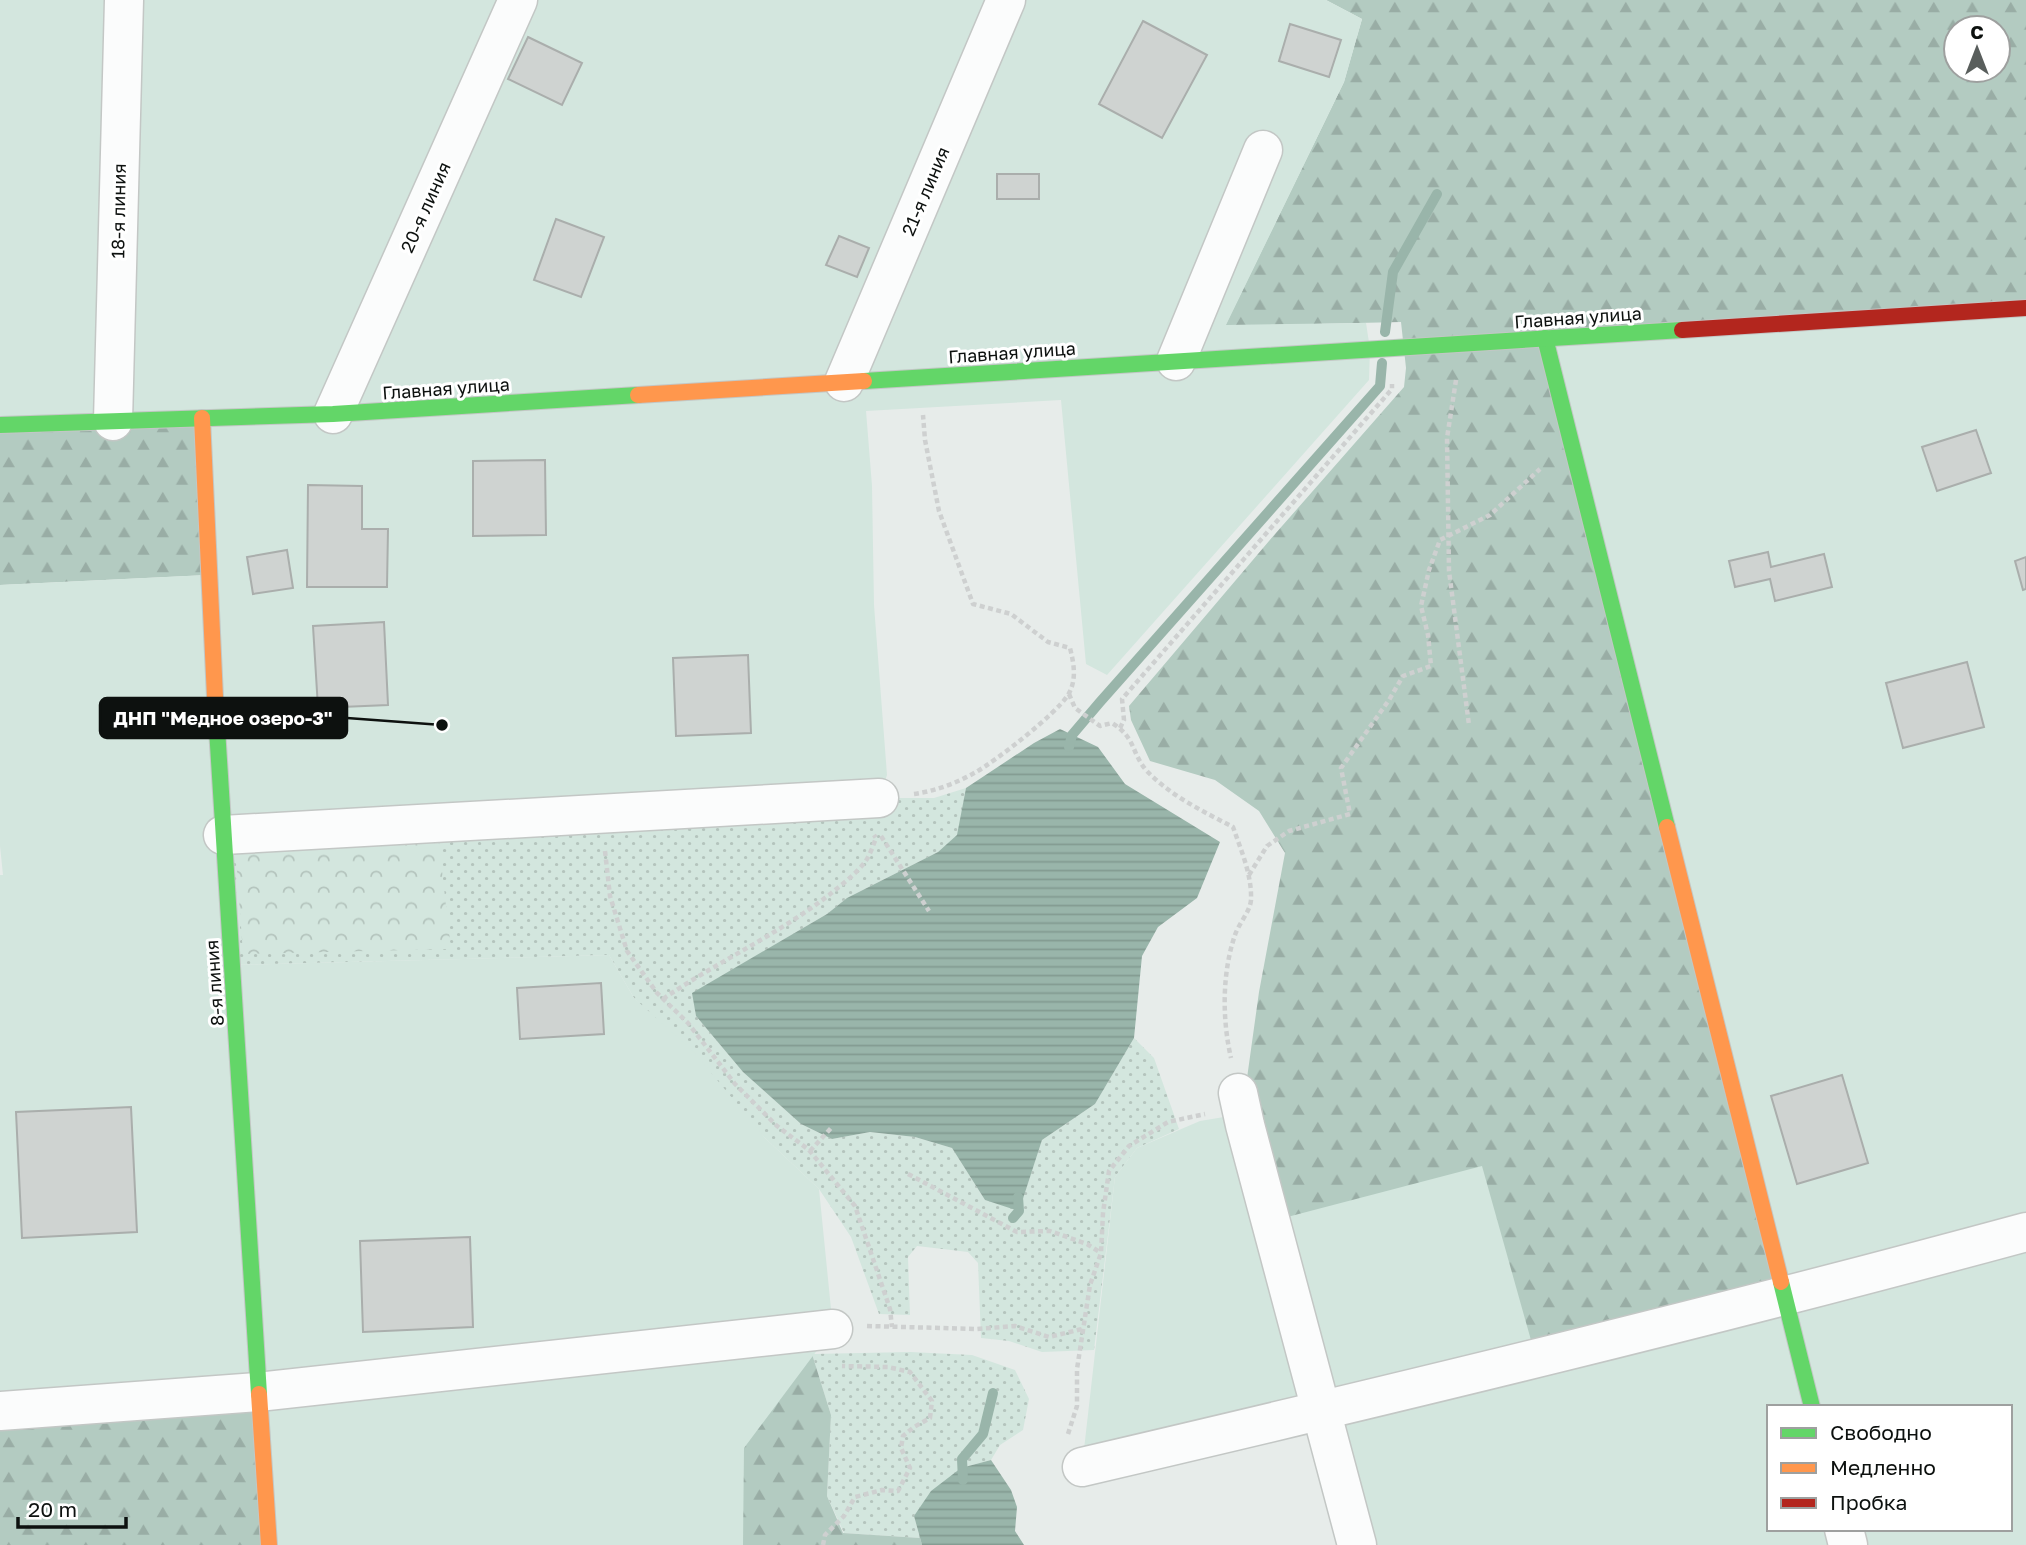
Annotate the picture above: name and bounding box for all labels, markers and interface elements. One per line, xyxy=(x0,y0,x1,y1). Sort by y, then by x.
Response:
north arrow xyxy=(1942,14,2012,84)
text: С xyxy=(1970,20,1984,43)
street label: 21-я линия xyxy=(896,143,954,239)
street label: 20-я линия xyxy=(395,158,455,256)
street label: 18-я линия xyxy=(106,163,130,259)
street label: Главная улица xyxy=(1514,302,1642,332)
street label: Главная улица xyxy=(948,337,1076,367)
street label: Главная улица xyxy=(382,373,510,403)
callout: ДНП "Медное озеро-3" xyxy=(100,698,347,738)
text: ДНП "Медное озеро-3" xyxy=(113,706,333,729)
street label: 8-я линия xyxy=(200,939,228,1027)
legend xyxy=(1767,1405,2012,1531)
text: Свободно xyxy=(1830,1419,1932,1445)
text: Медленно xyxy=(1830,1454,1936,1480)
scale bar xyxy=(18,1486,126,1530)
text: Пробка xyxy=(1830,1489,1908,1515)
text: 20 m xyxy=(28,1496,77,1522)

